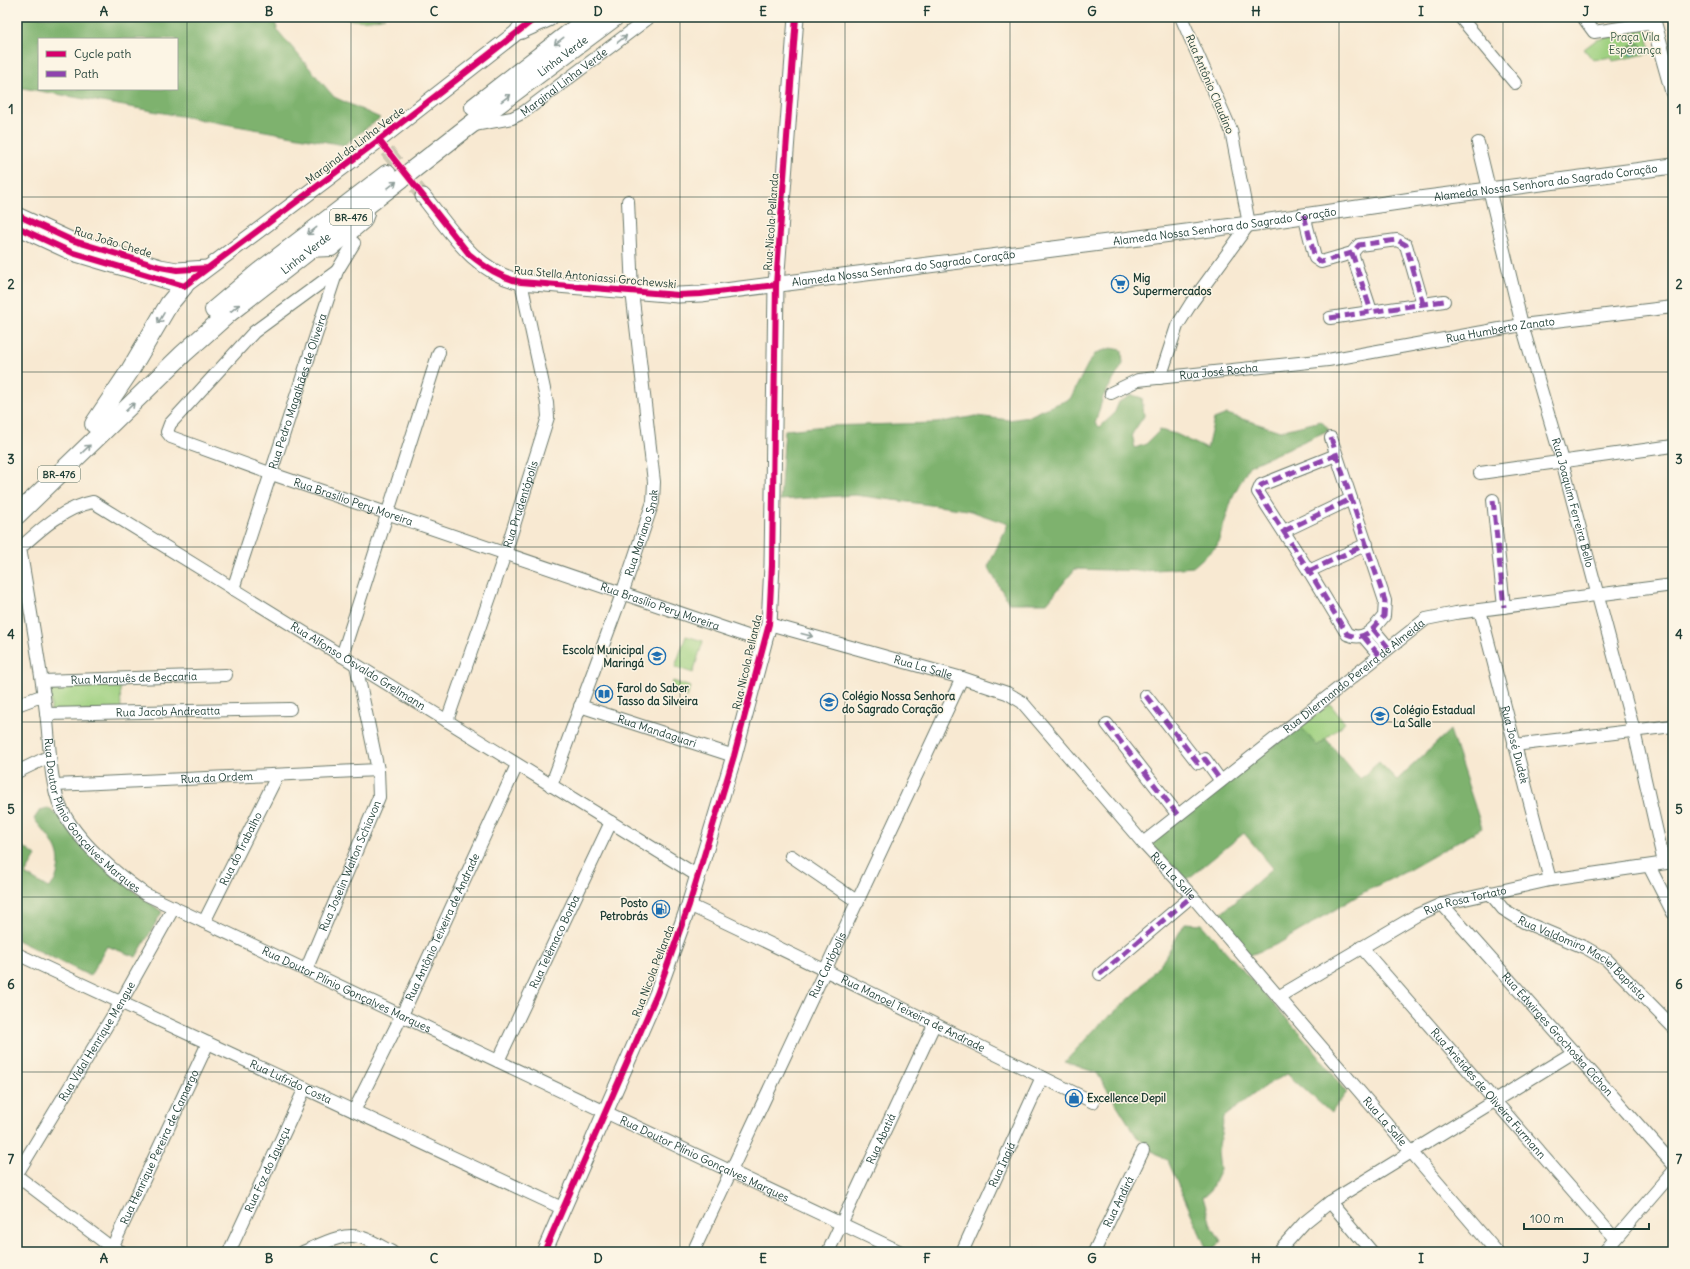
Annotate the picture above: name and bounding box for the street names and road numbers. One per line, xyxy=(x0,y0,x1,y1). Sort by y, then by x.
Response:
street label: Rua Antônio Claudino xyxy=(1183,32,1237,136)
street label: Linha Verde xyxy=(535,33,591,79)
street label: Marginal Linha Verde xyxy=(518,45,610,119)
street label: Marginal da Linha Verde xyxy=(303,103,407,187)
street label: Alameda Nossa Senhora do Sagrado Coração xyxy=(1433,161,1658,204)
street label: Rua Nicola Pellanda xyxy=(761,173,781,271)
street label: Alameda Nossa Senhora do Sagrado Coração xyxy=(1112,204,1337,248)
road number: BR-476 xyxy=(330,209,372,225)
street label: Rua João Chede xyxy=(72,223,154,261)
street label: Linha Verde xyxy=(278,230,333,277)
street label: Alameda Nossa Senhora do Sagrado Coração xyxy=(791,247,1016,289)
street label: Rua Stella Antoniassi Grochewski xyxy=(513,263,677,291)
street label: Rua Pedro Magalhães de Oliveira xyxy=(266,312,330,471)
street label: Rua Humberto Zanato xyxy=(1445,314,1556,346)
street label: Rua José Rocha xyxy=(1179,360,1259,383)
street label: Rua Joaquim Ferreira Bello xyxy=(1549,436,1597,569)
street label: Rua Prudentópolis xyxy=(500,459,541,550)
road number: BR-476 xyxy=(38,466,80,482)
street label: Rua Brasílio Pery Moreira xyxy=(292,475,415,529)
street label: Rua Mariano Snak xyxy=(621,489,661,578)
street label: Rua Brasílio Pery Moreira xyxy=(599,579,721,633)
street label: Rua Nicola Pellanda xyxy=(729,613,765,711)
street label: Rua Dilermando Pereira de Almeida xyxy=(1280,616,1427,736)
street label: Rua Alfonso Osvaldo Grellmann xyxy=(288,619,428,713)
street label: Rua La Salle xyxy=(892,652,954,682)
street label: Rua Marquês de Beccaria xyxy=(71,669,197,687)
street label: Rua Jacob Andreatta xyxy=(116,703,220,720)
street label: Rua José Dudek xyxy=(1498,704,1532,785)
street label: Rua Mandaguari xyxy=(616,712,698,750)
street label: Rua Doutor Plínio Gonçalves Marques xyxy=(42,737,143,896)
street label: Rua da Ordem xyxy=(180,769,254,786)
street label: Rua Joselin Walton Schiavon xyxy=(316,798,384,934)
street label: Rua do Trabalho xyxy=(216,809,265,888)
street label: Rua La Salle xyxy=(1148,849,1199,903)
street label: Rua Antônio Teixeira de Andrade xyxy=(402,851,482,1003)
street label: Rua Rosa Tortato xyxy=(1422,883,1508,918)
street label: Rua Telêmaco Borba xyxy=(526,893,583,991)
street label: Rua Valdomiro Maciel Baptista xyxy=(1515,913,1649,1003)
street label: Rua Nicola Pellanda xyxy=(629,923,677,1019)
street label: Rua Carlópolis xyxy=(806,930,849,1000)
street label: Rua Doutor Plínio Gonçalves Marques xyxy=(260,943,433,1036)
street label: Rua Edwirges Grochoska Cichon xyxy=(1499,969,1616,1099)
street label: Rua Manoel Teixeira de Andrade xyxy=(839,972,987,1055)
street label: Rua Vidal Henrique Mengue xyxy=(56,979,138,1104)
street label: Rua Aristides de Oliveira Furmann xyxy=(1428,1025,1549,1161)
street label: Rua Lufrido Costa xyxy=(248,1057,334,1107)
street label: Rua Henrique Pereira de Camargo xyxy=(117,1067,202,1227)
street label: Rua La Salle xyxy=(1360,1094,1410,1149)
street label: Rua Abatiá xyxy=(863,1111,899,1166)
street label: Rua Doutor Plínio Gonçalves Marques xyxy=(618,1113,791,1205)
street label: Rua Foz do Iguaçu xyxy=(241,1124,293,1214)
street label: Rua Inajá xyxy=(985,1140,1018,1190)
street label: Rua Andirá xyxy=(1100,1174,1137,1230)

